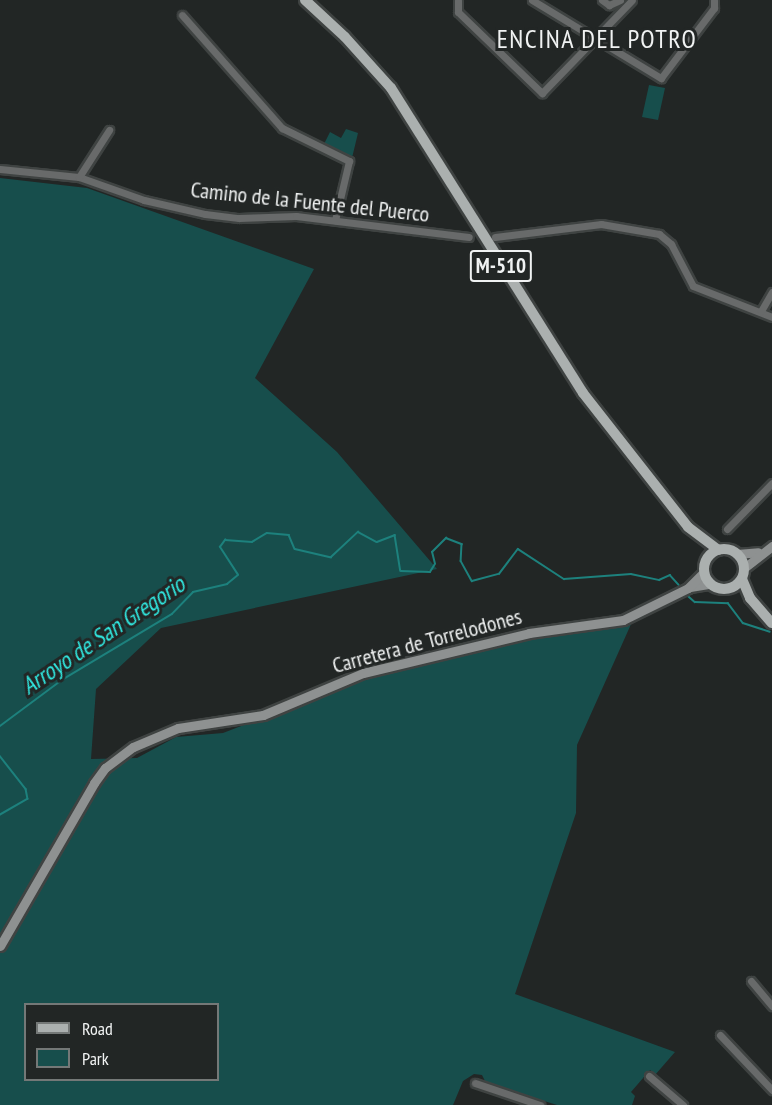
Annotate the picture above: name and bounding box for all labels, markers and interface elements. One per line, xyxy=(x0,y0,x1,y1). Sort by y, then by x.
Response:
district label: ENCINA DEL POTRO xyxy=(496,23,698,55)
street label: Camino de la Fuente del Puerco xyxy=(189,176,431,228)
road number: M-510 xyxy=(470,248,532,284)
water label: Arroyo de San Gregorio xyxy=(16,570,190,700)
street label: Carretera de Torrelodones xyxy=(329,603,525,679)
legend xyxy=(24,1003,219,1081)
text: Road xyxy=(82,1017,113,1040)
text: Park xyxy=(82,1047,109,1070)

